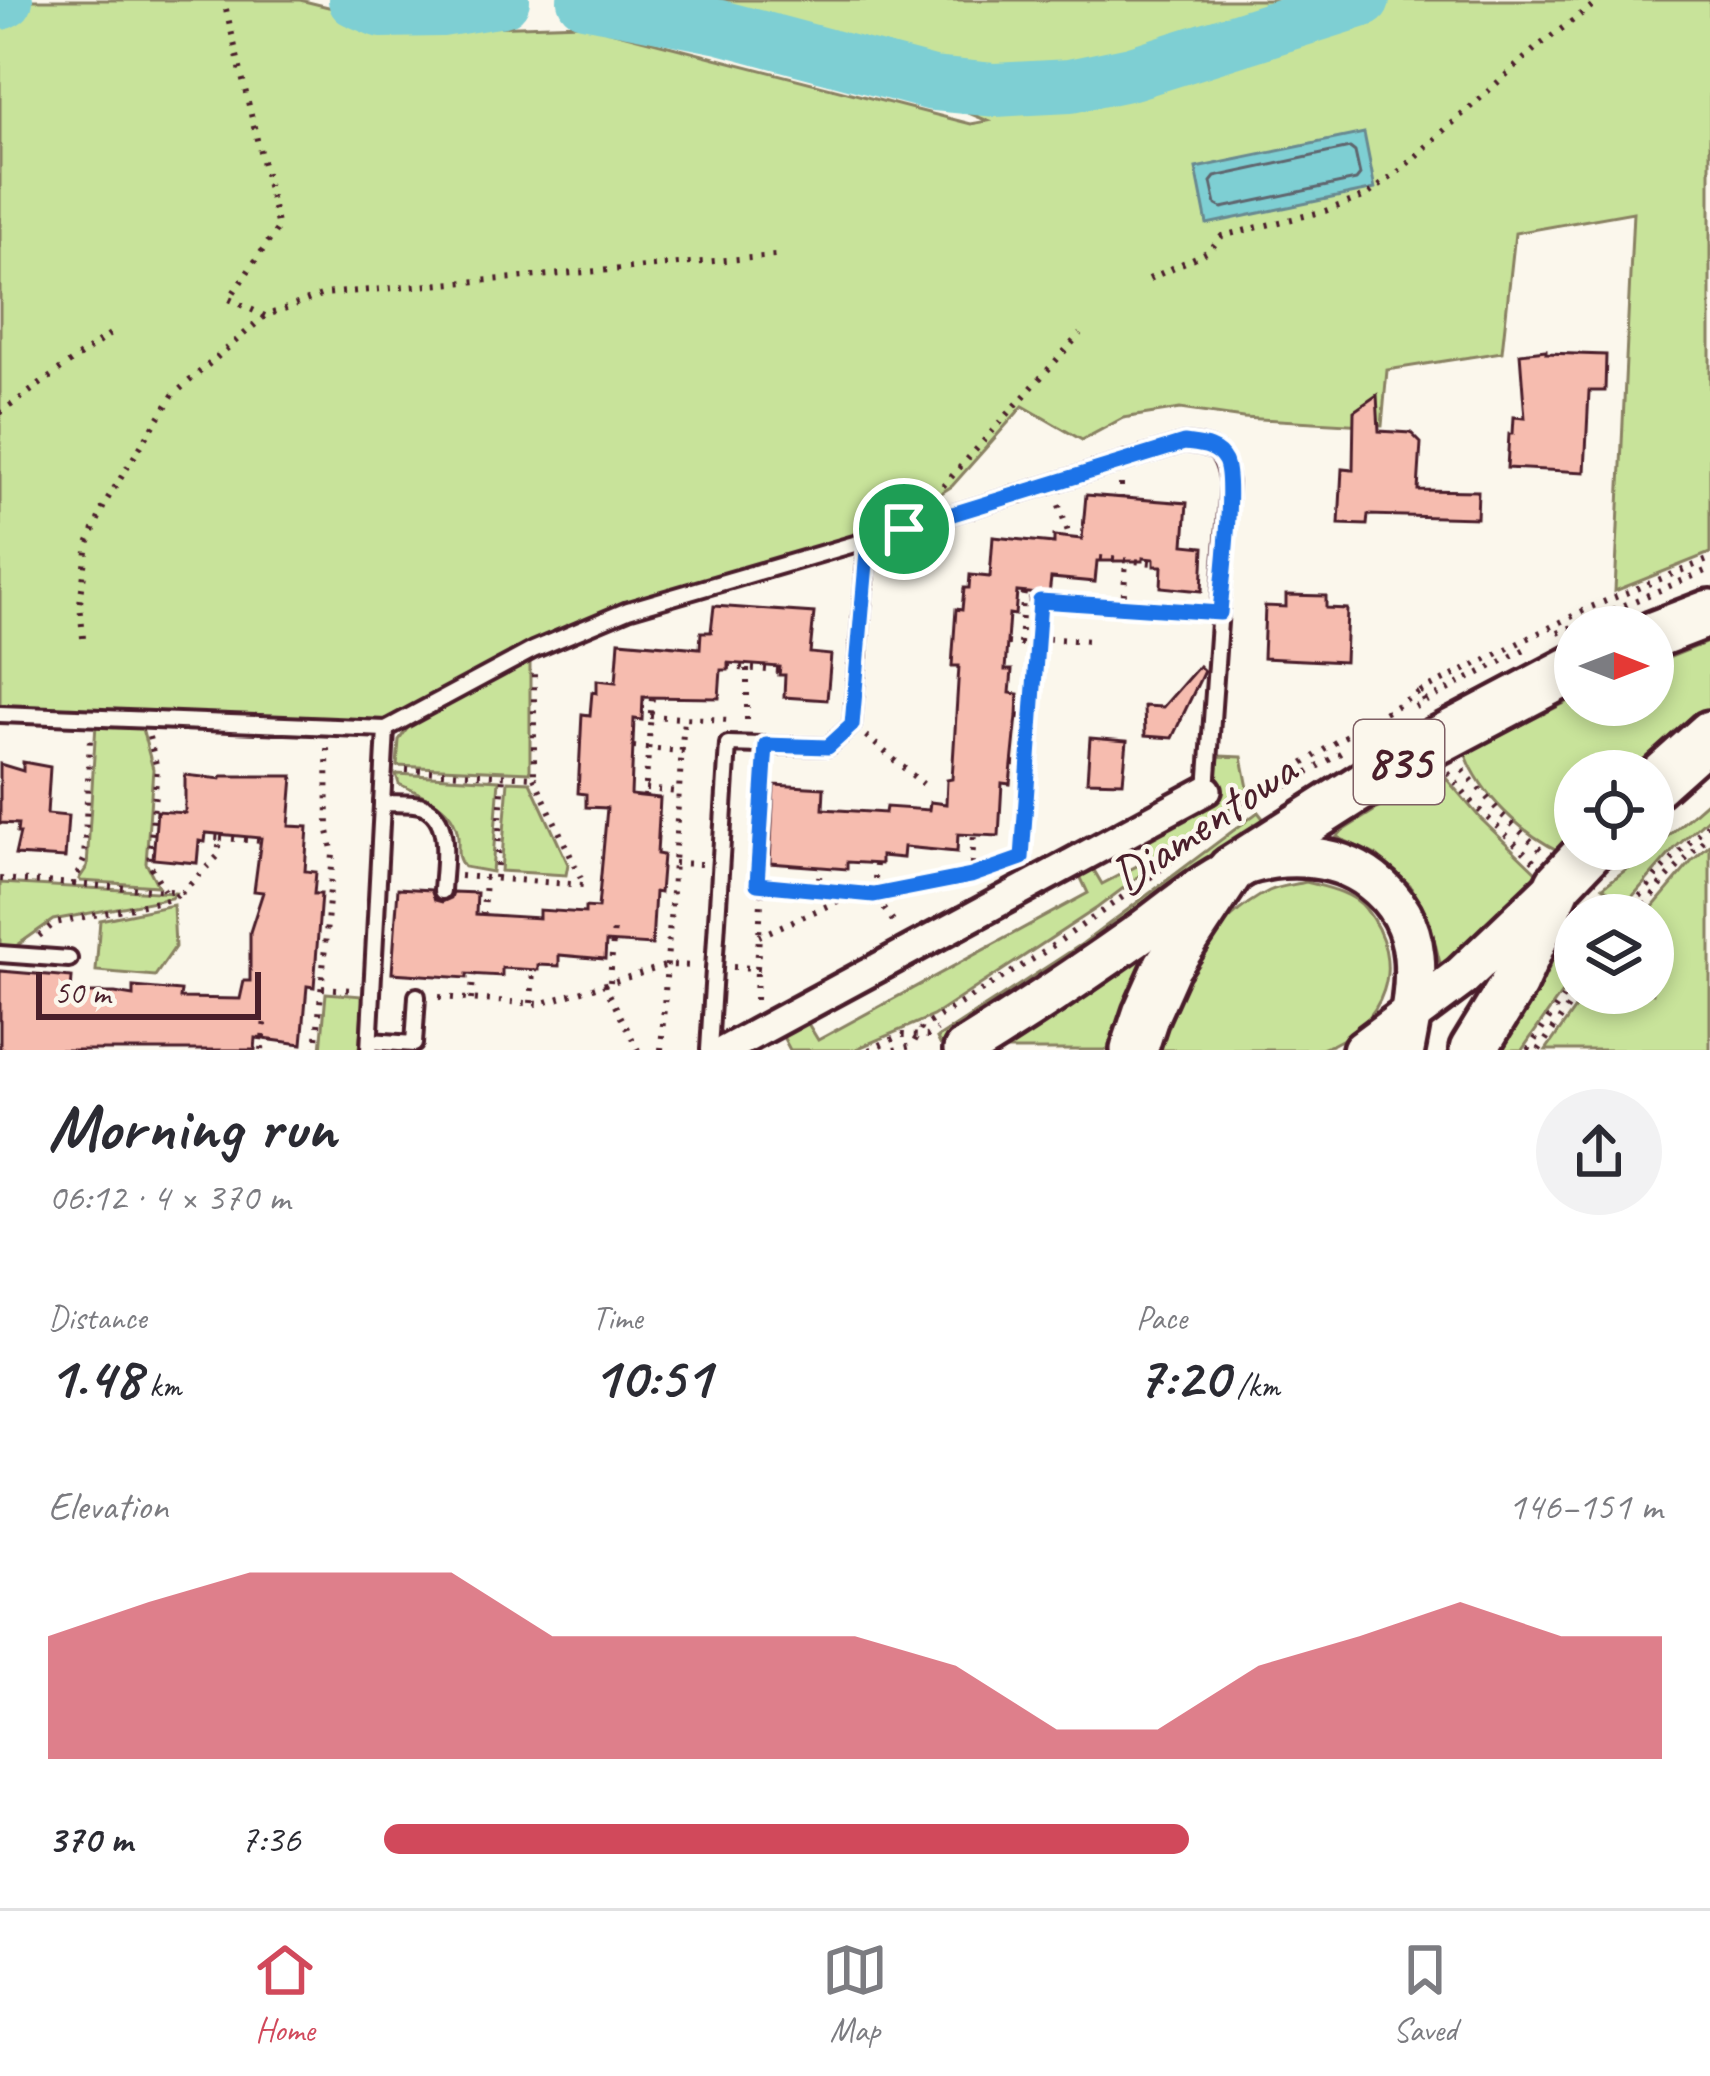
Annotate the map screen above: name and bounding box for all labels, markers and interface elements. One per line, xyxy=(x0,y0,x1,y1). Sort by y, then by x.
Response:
pin xyxy=(853,478,955,580)
icon: arrive xyxy=(871,496,937,562)
north arrow xyxy=(1554,606,1674,726)
map controls xyxy=(1554,606,1674,1014)
road number: 835 xyxy=(1354,720,1444,804)
street label: Diamentowa xyxy=(1098,736,1311,908)
button: locate xyxy=(1554,750,1674,870)
button: layers xyxy=(1554,894,1674,1014)
scale bar xyxy=(36,966,261,1019)
text: 50 m xyxy=(54,972,110,1014)
text: Morning run xyxy=(48,1086,336,1169)
button: share xyxy=(1536,1089,1662,1215)
text: 06:12 · 4 × 370 m xyxy=(48,1173,290,1222)
text: Distance xyxy=(48,1297,146,1339)
text: Time xyxy=(592,1297,643,1339)
text: Pace xyxy=(1136,1297,1187,1339)
text: 1.48 xyxy=(48,1339,141,1415)
text: 10:51 xyxy=(592,1339,711,1415)
text: 7:20 xyxy=(1136,1339,1229,1415)
text: km xyxy=(141,1365,181,1407)
text: /km xyxy=(1229,1365,1280,1407)
text: Elevation xyxy=(48,1482,168,1531)
text: 146–151 m xyxy=(1508,1482,1662,1531)
text: 370 m xyxy=(48,1815,132,1864)
text: 7:36 xyxy=(240,1815,300,1864)
tab: Home xyxy=(252,1937,318,2051)
tab: Map xyxy=(822,1937,888,2051)
tab: Saved xyxy=(1392,1937,1458,2051)

